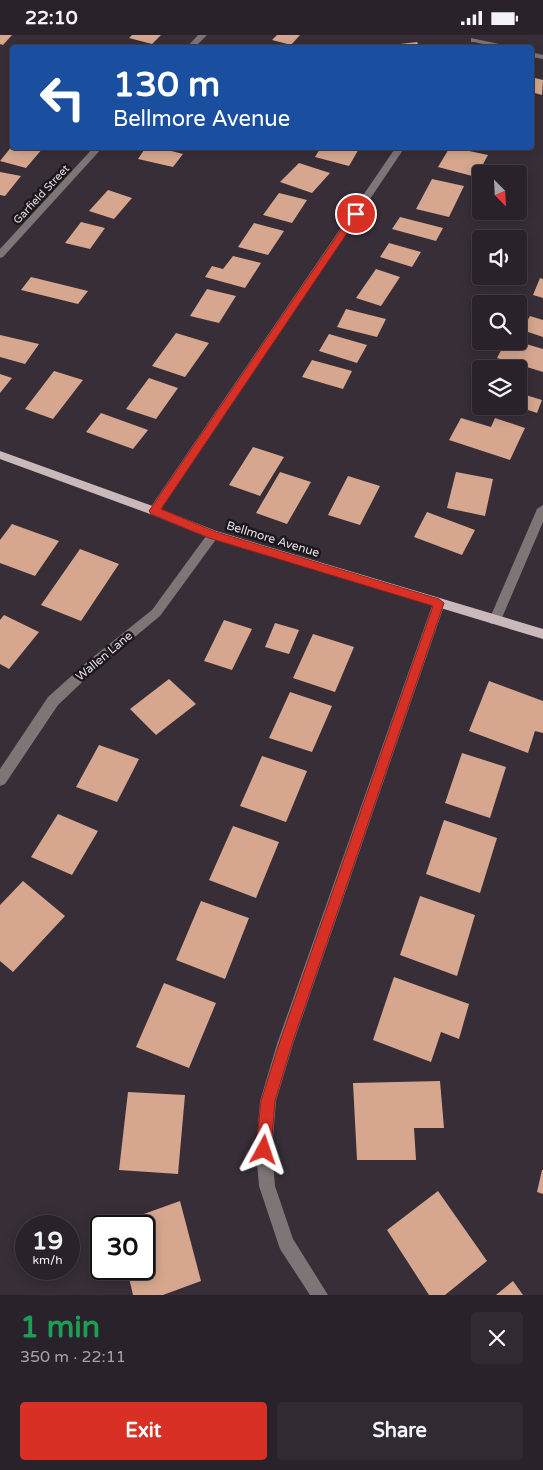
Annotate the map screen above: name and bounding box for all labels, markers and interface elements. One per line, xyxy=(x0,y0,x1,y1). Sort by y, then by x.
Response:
text: 22:10 xyxy=(25,7,78,29)
text: 130 m xyxy=(113,64,220,106)
icon: left xyxy=(30,65,95,130)
text: Bellmore Avenue xyxy=(113,106,290,132)
street label: Garfield Street xyxy=(11,162,72,227)
north arrow xyxy=(472,165,528,220)
map controls xyxy=(472,165,527,415)
pin xyxy=(335,193,377,235)
icon: arrive xyxy=(342,200,370,228)
button: sound xyxy=(472,230,527,285)
button: search xyxy=(472,295,527,350)
button: layers xyxy=(472,360,527,415)
street label: Bellmore Avenue xyxy=(225,518,321,560)
street label: Wallen Lane xyxy=(73,628,135,684)
position arrow xyxy=(237,1123,289,1175)
speed limit sign: 30 xyxy=(90,1215,155,1280)
text: 19 xyxy=(32,1226,63,1256)
text: km/h xyxy=(32,1253,63,1267)
text: 1 min xyxy=(20,1309,100,1346)
button: close xyxy=(471,1312,523,1364)
text: 350 m · 22:11 xyxy=(20,1347,126,1367)
button: Exit xyxy=(20,1402,267,1460)
button: Share xyxy=(277,1402,523,1460)

